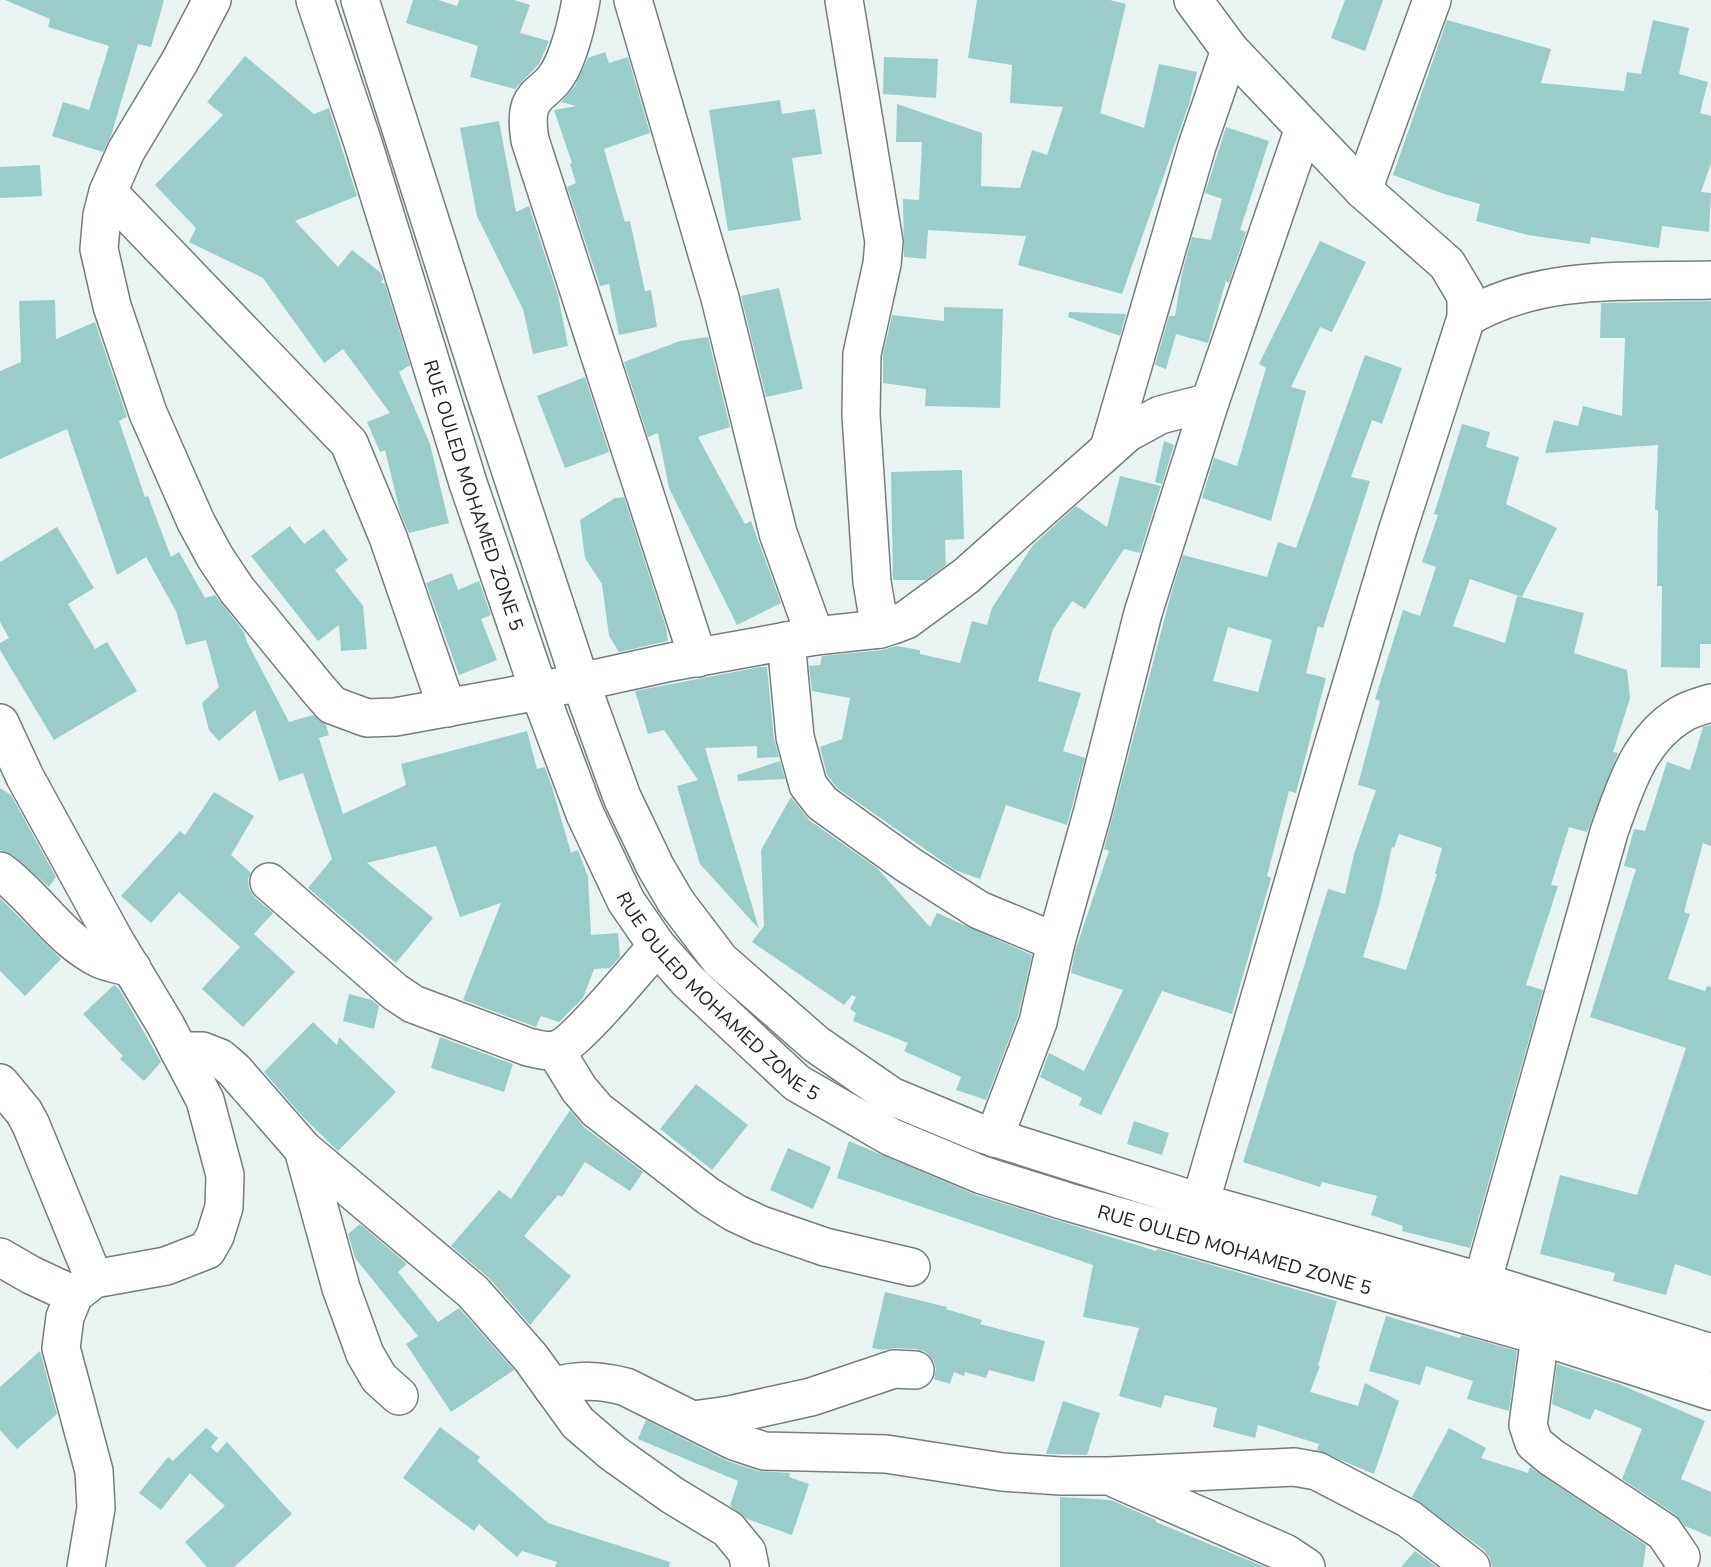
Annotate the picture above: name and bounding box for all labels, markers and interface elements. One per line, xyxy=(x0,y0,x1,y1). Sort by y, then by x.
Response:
street label: RUE OULED MOHAMED ZONE 5 xyxy=(417,357,529,634)
street label: RUE OULED MOHAMED ZONE 5 xyxy=(610,888,824,1107)
street label: RUE OULED MOHAMED ZONE 5 xyxy=(1094,1199,1374,1302)

